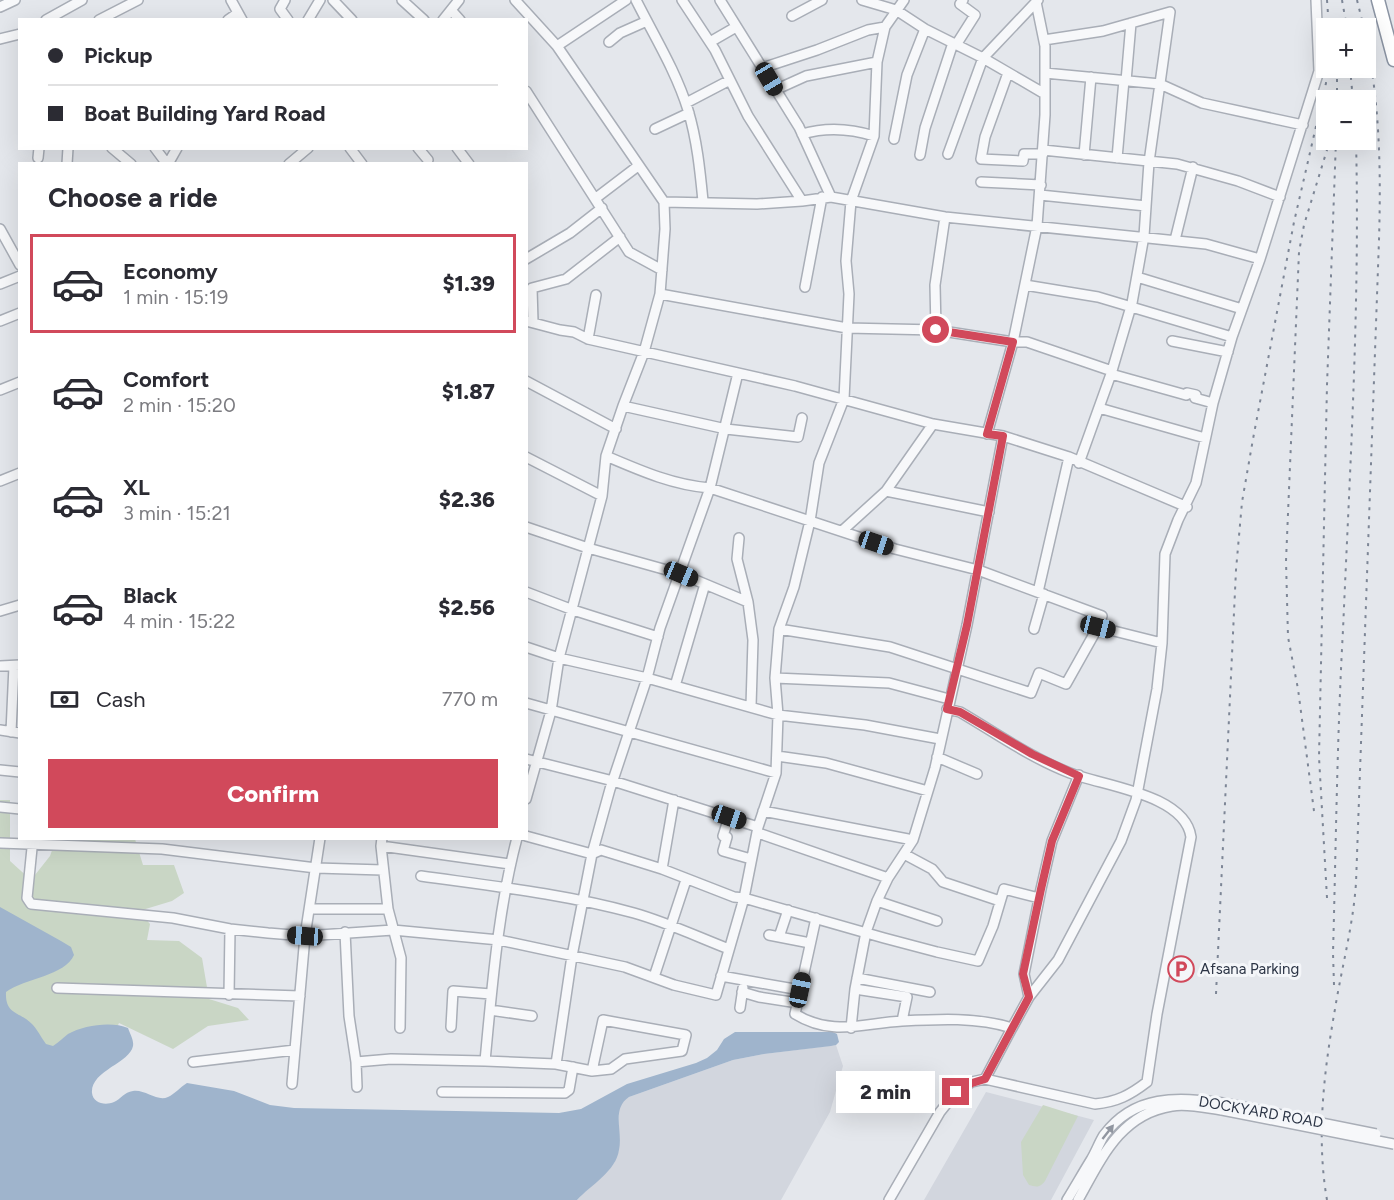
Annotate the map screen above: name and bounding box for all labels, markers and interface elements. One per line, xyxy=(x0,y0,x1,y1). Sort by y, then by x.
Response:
map controls xyxy=(1316,18,1376,150)
button: + xyxy=(1316,18,1376,78)
text: Pickup xyxy=(84,42,153,69)
car xyxy=(752,59,786,99)
button: − xyxy=(1316,90,1376,150)
text: Boat Building Yard Road xyxy=(84,100,326,127)
text: Choose a ride xyxy=(48,181,217,214)
icon: car xyxy=(51,257,105,311)
text: Economy xyxy=(123,258,218,285)
text: $1.39 xyxy=(442,270,495,297)
text: 1 min · 15:19 xyxy=(123,285,228,309)
route start xyxy=(922,316,949,343)
icon: car xyxy=(51,365,105,419)
text: Comfort xyxy=(123,366,209,393)
text: $1.87 xyxy=(442,378,495,405)
text: 2 min · 15:20 xyxy=(123,393,236,417)
icon: car xyxy=(51,473,105,527)
text: XL xyxy=(123,474,150,501)
text: $2.36 xyxy=(439,486,495,513)
text: 3 min · 15:21 xyxy=(123,501,231,525)
car xyxy=(856,529,896,557)
car xyxy=(661,559,701,589)
icon: car xyxy=(51,581,105,635)
text: Black xyxy=(123,582,177,609)
text: $2.56 xyxy=(438,594,495,621)
text: 4 min · 15:22 xyxy=(123,609,235,633)
car xyxy=(1078,614,1118,640)
icon: cash xyxy=(48,683,81,716)
text: Cash xyxy=(96,686,146,713)
text: 770 m xyxy=(442,687,498,711)
button: Confirm xyxy=(48,759,498,828)
car xyxy=(709,803,749,831)
car xyxy=(286,926,324,946)
parking icon: Afsana Parking xyxy=(1166,954,1196,984)
place label: Afsana Parking xyxy=(1200,960,1299,978)
car xyxy=(787,971,813,1009)
callout: 2 min xyxy=(836,1071,935,1113)
route end xyxy=(942,1078,969,1105)
text: 2 min xyxy=(860,1080,911,1104)
street label: DOCKYARD ROAD xyxy=(1197,1092,1325,1132)
one-way arrow xyxy=(1101,1124,1114,1140)

